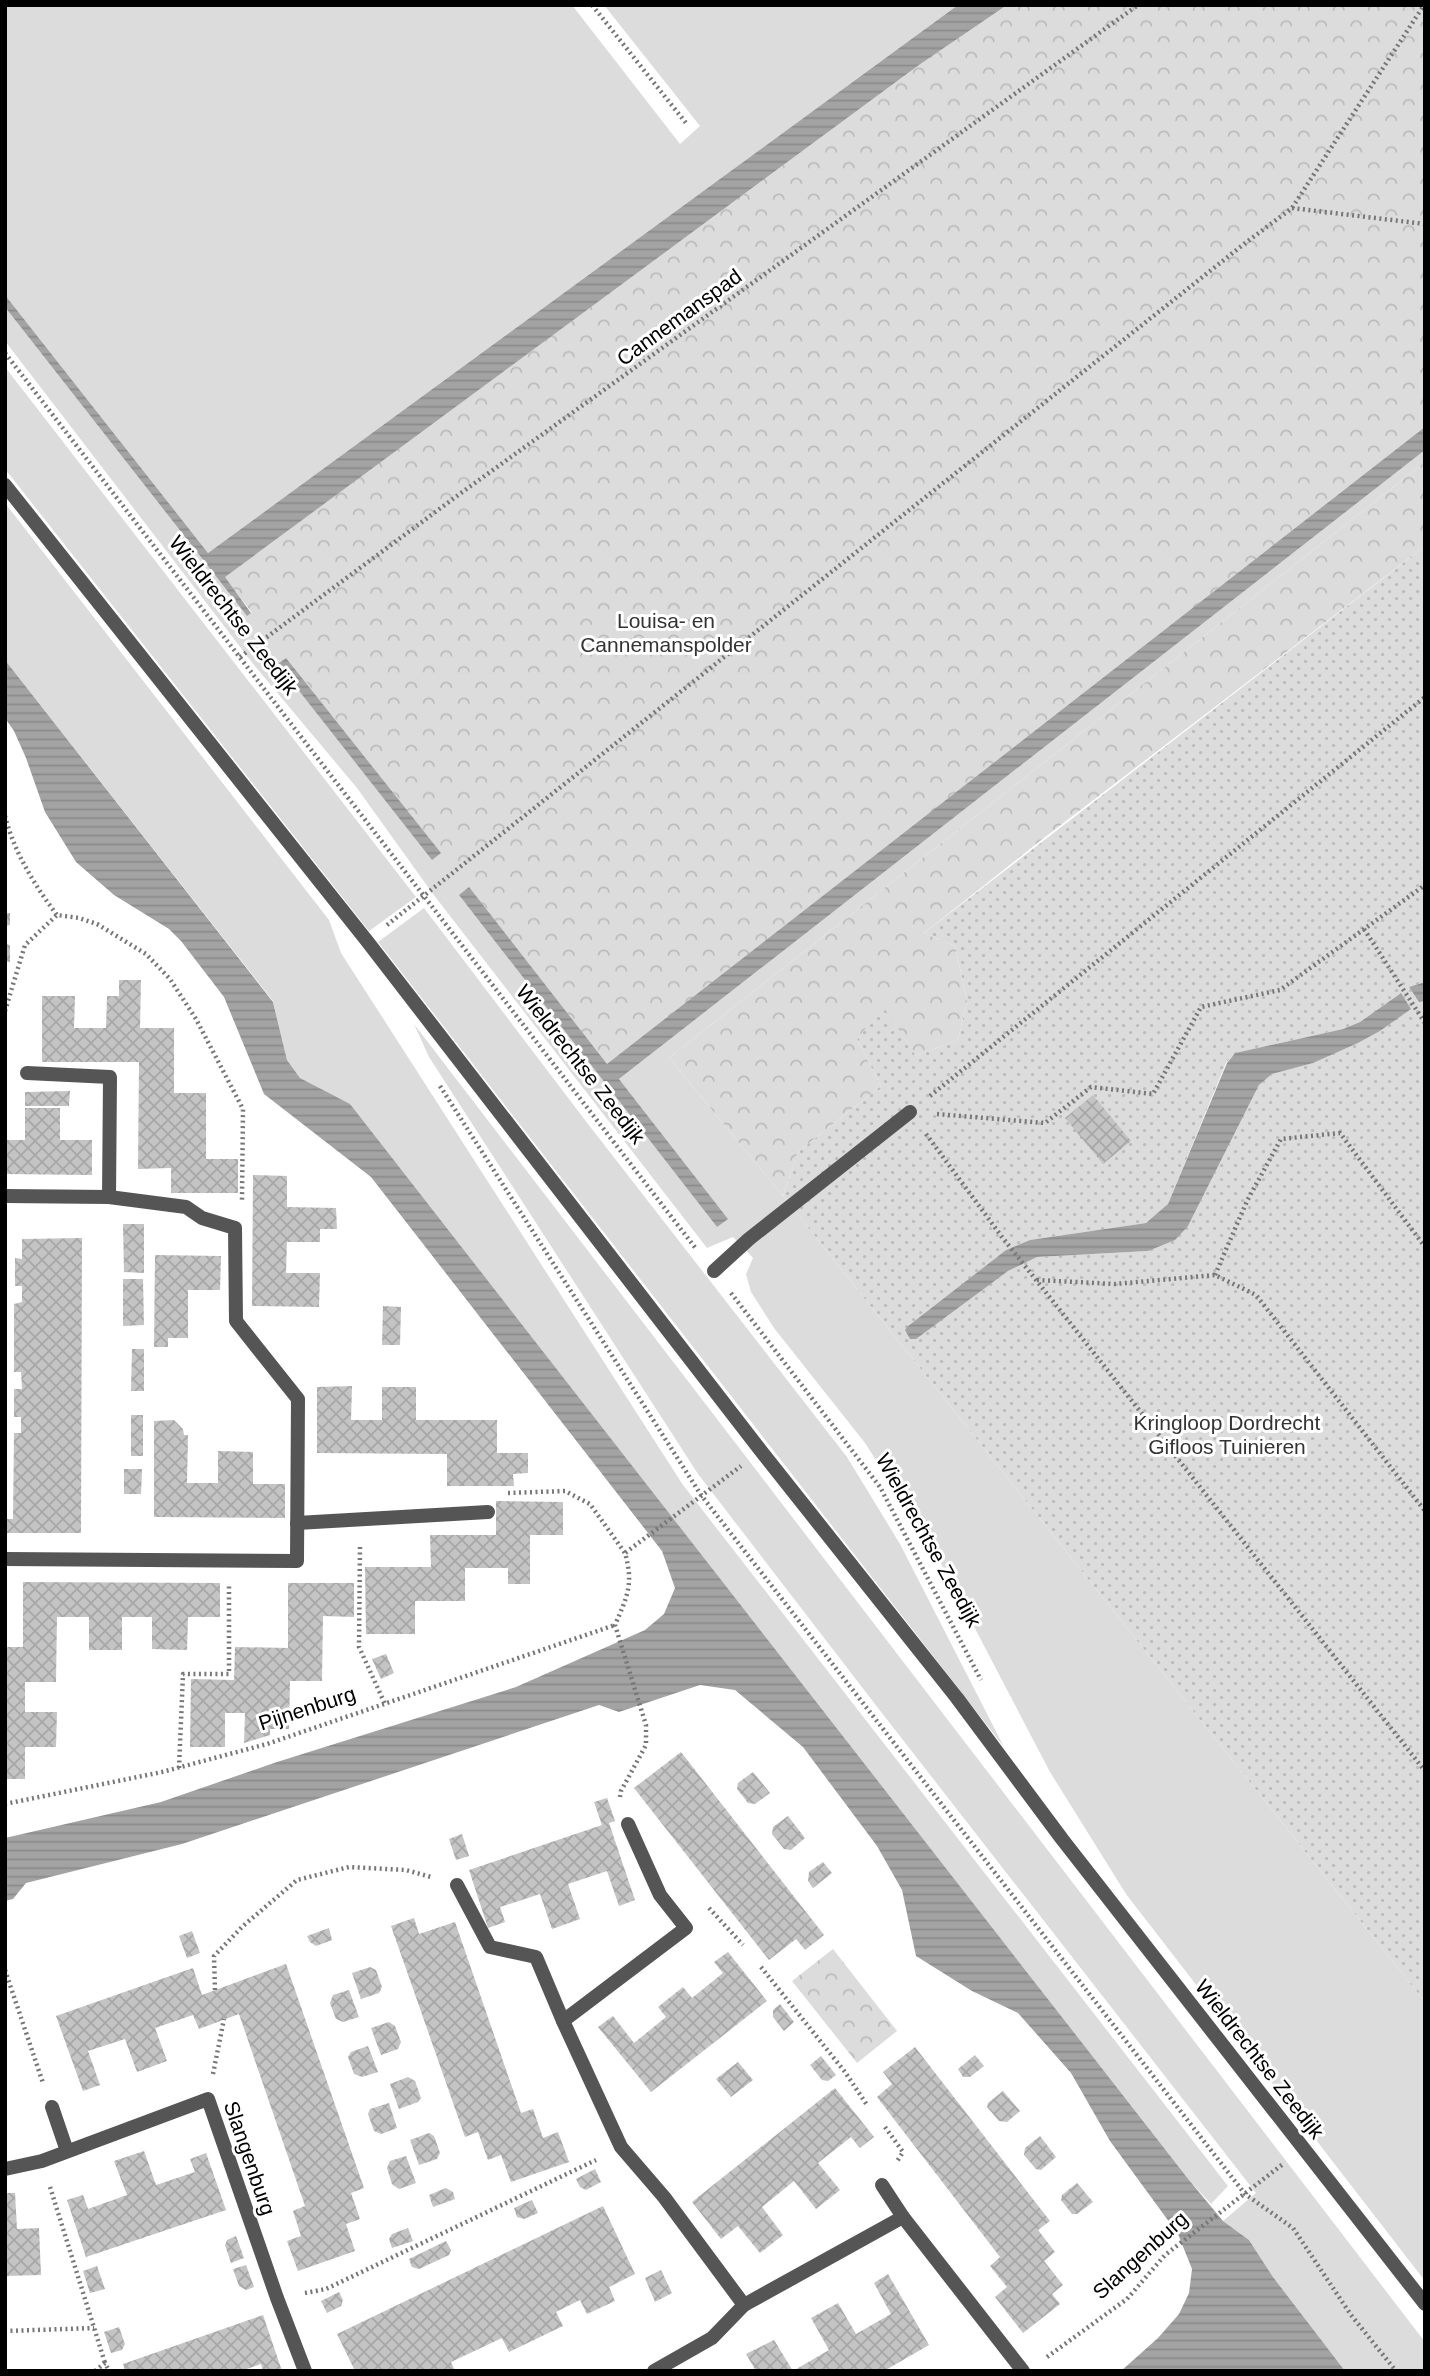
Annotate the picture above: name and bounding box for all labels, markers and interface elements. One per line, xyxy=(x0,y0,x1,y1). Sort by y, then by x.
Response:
street label: Cannemanspad xyxy=(612,264,746,370)
street label: Wieldrechtse Zeedijk xyxy=(165,531,303,699)
park label: Louisa- en Cannemanspolder xyxy=(580,609,752,656)
street label: Wieldrechtse Zeedijk xyxy=(512,980,650,1148)
park label: Kringloop Dordrecht Gifloos Tuinieren xyxy=(1134,1411,1321,1458)
street label: Wieldrechtse Zeedijk xyxy=(872,1449,987,1631)
street label: Pijnenburg xyxy=(256,1682,358,1734)
street label: Wieldrechtse Zeedijk xyxy=(1191,1975,1329,2143)
street label: Slangenburg xyxy=(220,2098,280,2218)
street label: Slangenburg xyxy=(1088,2207,1192,2303)

